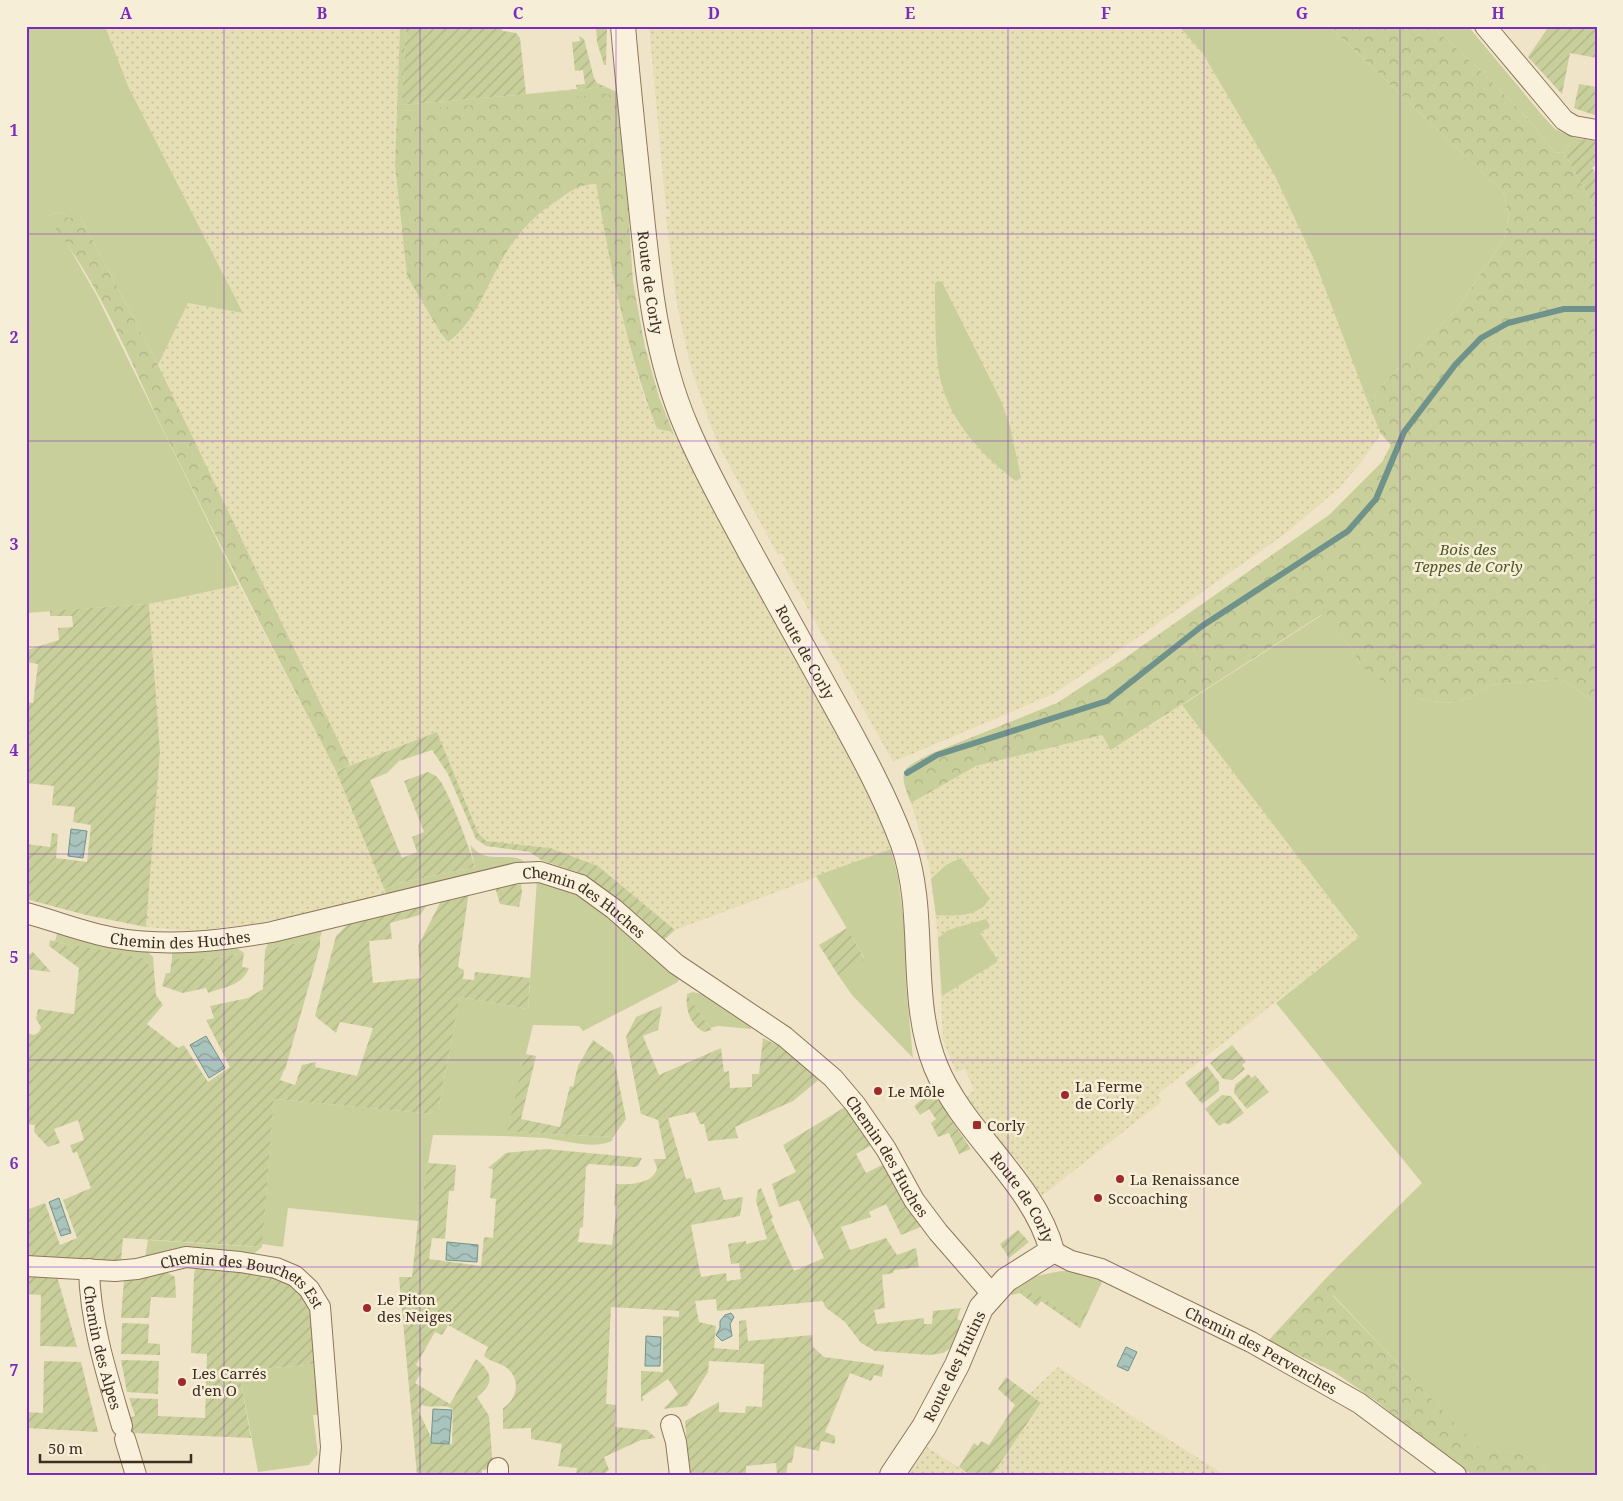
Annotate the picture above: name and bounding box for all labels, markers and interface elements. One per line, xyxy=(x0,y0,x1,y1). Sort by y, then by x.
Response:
text: A xyxy=(120,2,133,24)
text: B xyxy=(317,2,328,24)
text: C xyxy=(513,2,524,24)
text: D xyxy=(708,2,720,24)
text: E xyxy=(905,2,915,24)
text: F xyxy=(1101,2,1111,24)
text: G xyxy=(1296,2,1308,24)
text: H xyxy=(1491,2,1505,24)
text: 1 xyxy=(9,119,19,141)
street label: Route de Corly xyxy=(633,230,668,337)
text: 2 xyxy=(9,326,19,348)
text: 3 xyxy=(9,533,19,555)
park label: Bois des Teppes de Corly xyxy=(1413,539,1523,576)
street label: Route de Corly xyxy=(771,601,840,703)
text: 4 xyxy=(9,739,19,761)
street label: Chemin des Huches xyxy=(522,862,650,943)
street label: Chemin des Huches xyxy=(109,926,252,952)
text: 5 xyxy=(9,946,19,968)
place label: La Ferme de Corly xyxy=(1075,1076,1142,1113)
place label: Le Môle xyxy=(888,1081,945,1101)
marker: Le Môle xyxy=(872,1085,884,1097)
marker: La Ferme de Corly xyxy=(1059,1089,1071,1101)
street label: Chemin des Huches xyxy=(842,1091,933,1221)
place label: Corly xyxy=(987,1115,1026,1135)
marker: Corly xyxy=(971,1119,983,1131)
street label: Route de Corly xyxy=(986,1147,1059,1246)
text: 6 xyxy=(9,1152,19,1174)
place label: La Renaissance xyxy=(1130,1169,1240,1189)
marker: La Renaissance xyxy=(1114,1173,1126,1185)
place label: Sccoaching xyxy=(1108,1188,1187,1208)
marker: Sccoaching xyxy=(1092,1192,1104,1204)
street label: Chemin des Bouchets Est xyxy=(158,1247,328,1312)
street label: Chemin des Alpes xyxy=(80,1285,127,1412)
place label: Le Piton des Neiges xyxy=(377,1289,452,1326)
street label: Chemin des Pervenches xyxy=(1182,1301,1341,1399)
marker: Le Piton des Neiges xyxy=(361,1302,373,1314)
street label: Route des Hutins xyxy=(918,1307,990,1425)
text: 7 xyxy=(9,1359,19,1381)
place label: Les Carrés d'en O xyxy=(192,1363,267,1400)
marker: Les Carrés d'en O xyxy=(176,1376,188,1388)
scale bar xyxy=(40,1431,191,1463)
text: 50 m xyxy=(48,1438,83,1458)

